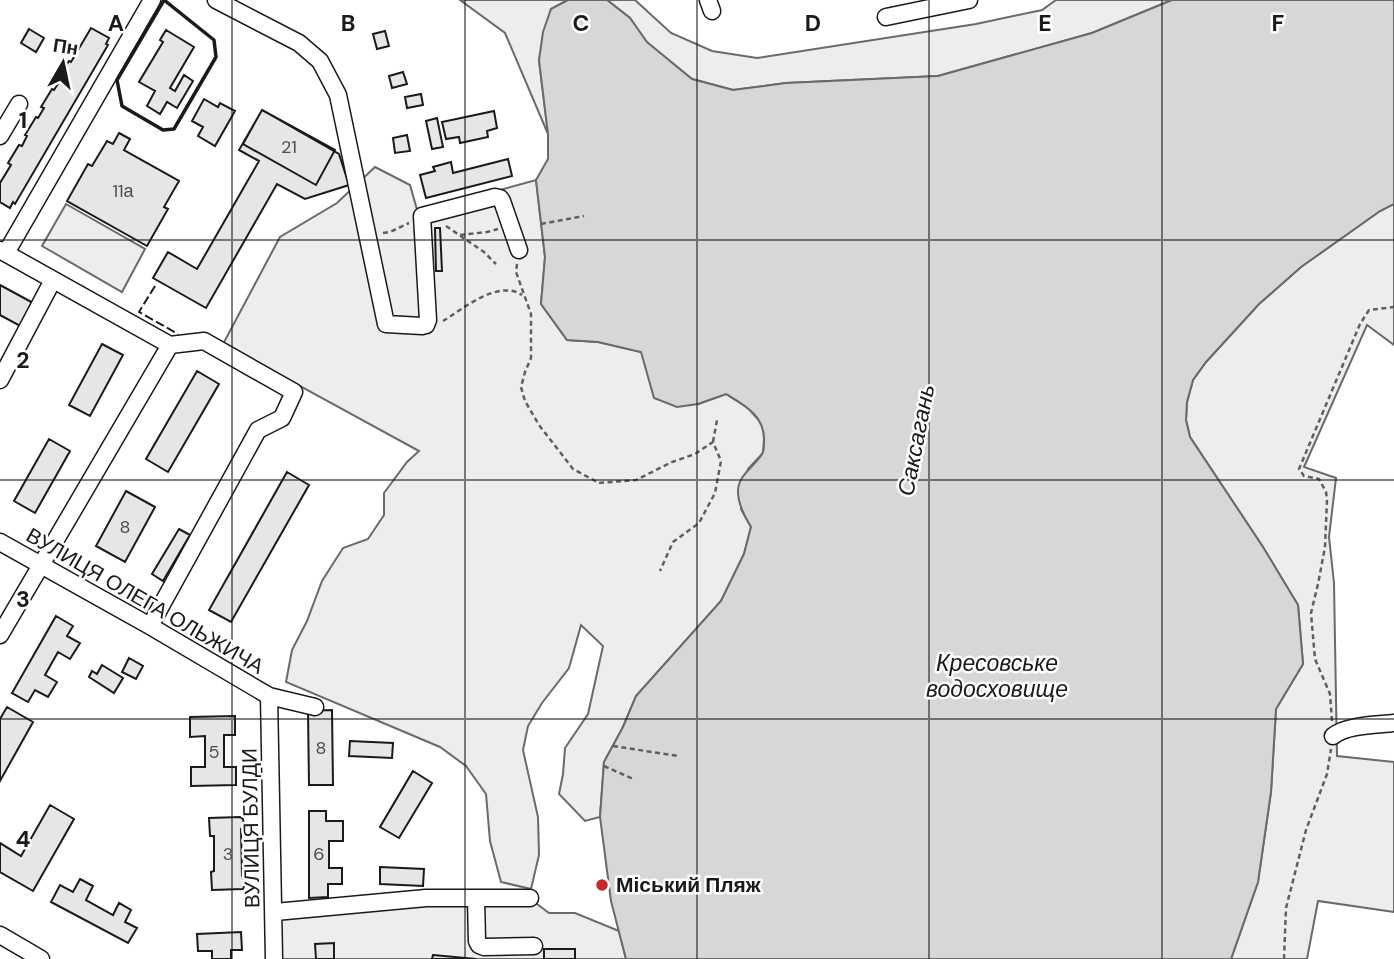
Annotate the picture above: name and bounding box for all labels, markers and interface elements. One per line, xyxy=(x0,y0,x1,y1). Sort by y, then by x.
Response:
text: A xyxy=(108,8,124,38)
text: B xyxy=(341,8,355,38)
text: C xyxy=(573,8,589,38)
text: D xyxy=(805,8,821,38)
text: E xyxy=(1038,8,1052,38)
text: F xyxy=(1272,8,1285,38)
north arrow xyxy=(28,28,98,98)
text: Пн xyxy=(51,32,80,61)
text: 1 xyxy=(19,105,27,135)
house number: 21 xyxy=(281,135,297,159)
house number: 11а xyxy=(112,179,135,203)
text: 2 xyxy=(16,345,30,375)
water label: Саксагань xyxy=(890,382,942,498)
house number: 8 xyxy=(120,515,130,539)
street label: ВУЛИЦЯ ОЛЕГА ОЛЬЖИЧА xyxy=(21,521,269,681)
text: 3 xyxy=(16,584,30,614)
water label: Кресовське водосховище xyxy=(926,648,1068,704)
house number: 8 xyxy=(316,736,326,760)
house number: 5 xyxy=(209,740,219,764)
street label: ВУЛИЦЯ БУЛДИ xyxy=(236,748,266,908)
text: 4 xyxy=(16,824,31,854)
house number: 3 xyxy=(223,842,233,866)
house number: 6 xyxy=(313,842,325,866)
place label: Міський Пляж xyxy=(616,871,762,899)
marker: Міський Пляж xyxy=(594,877,610,893)

